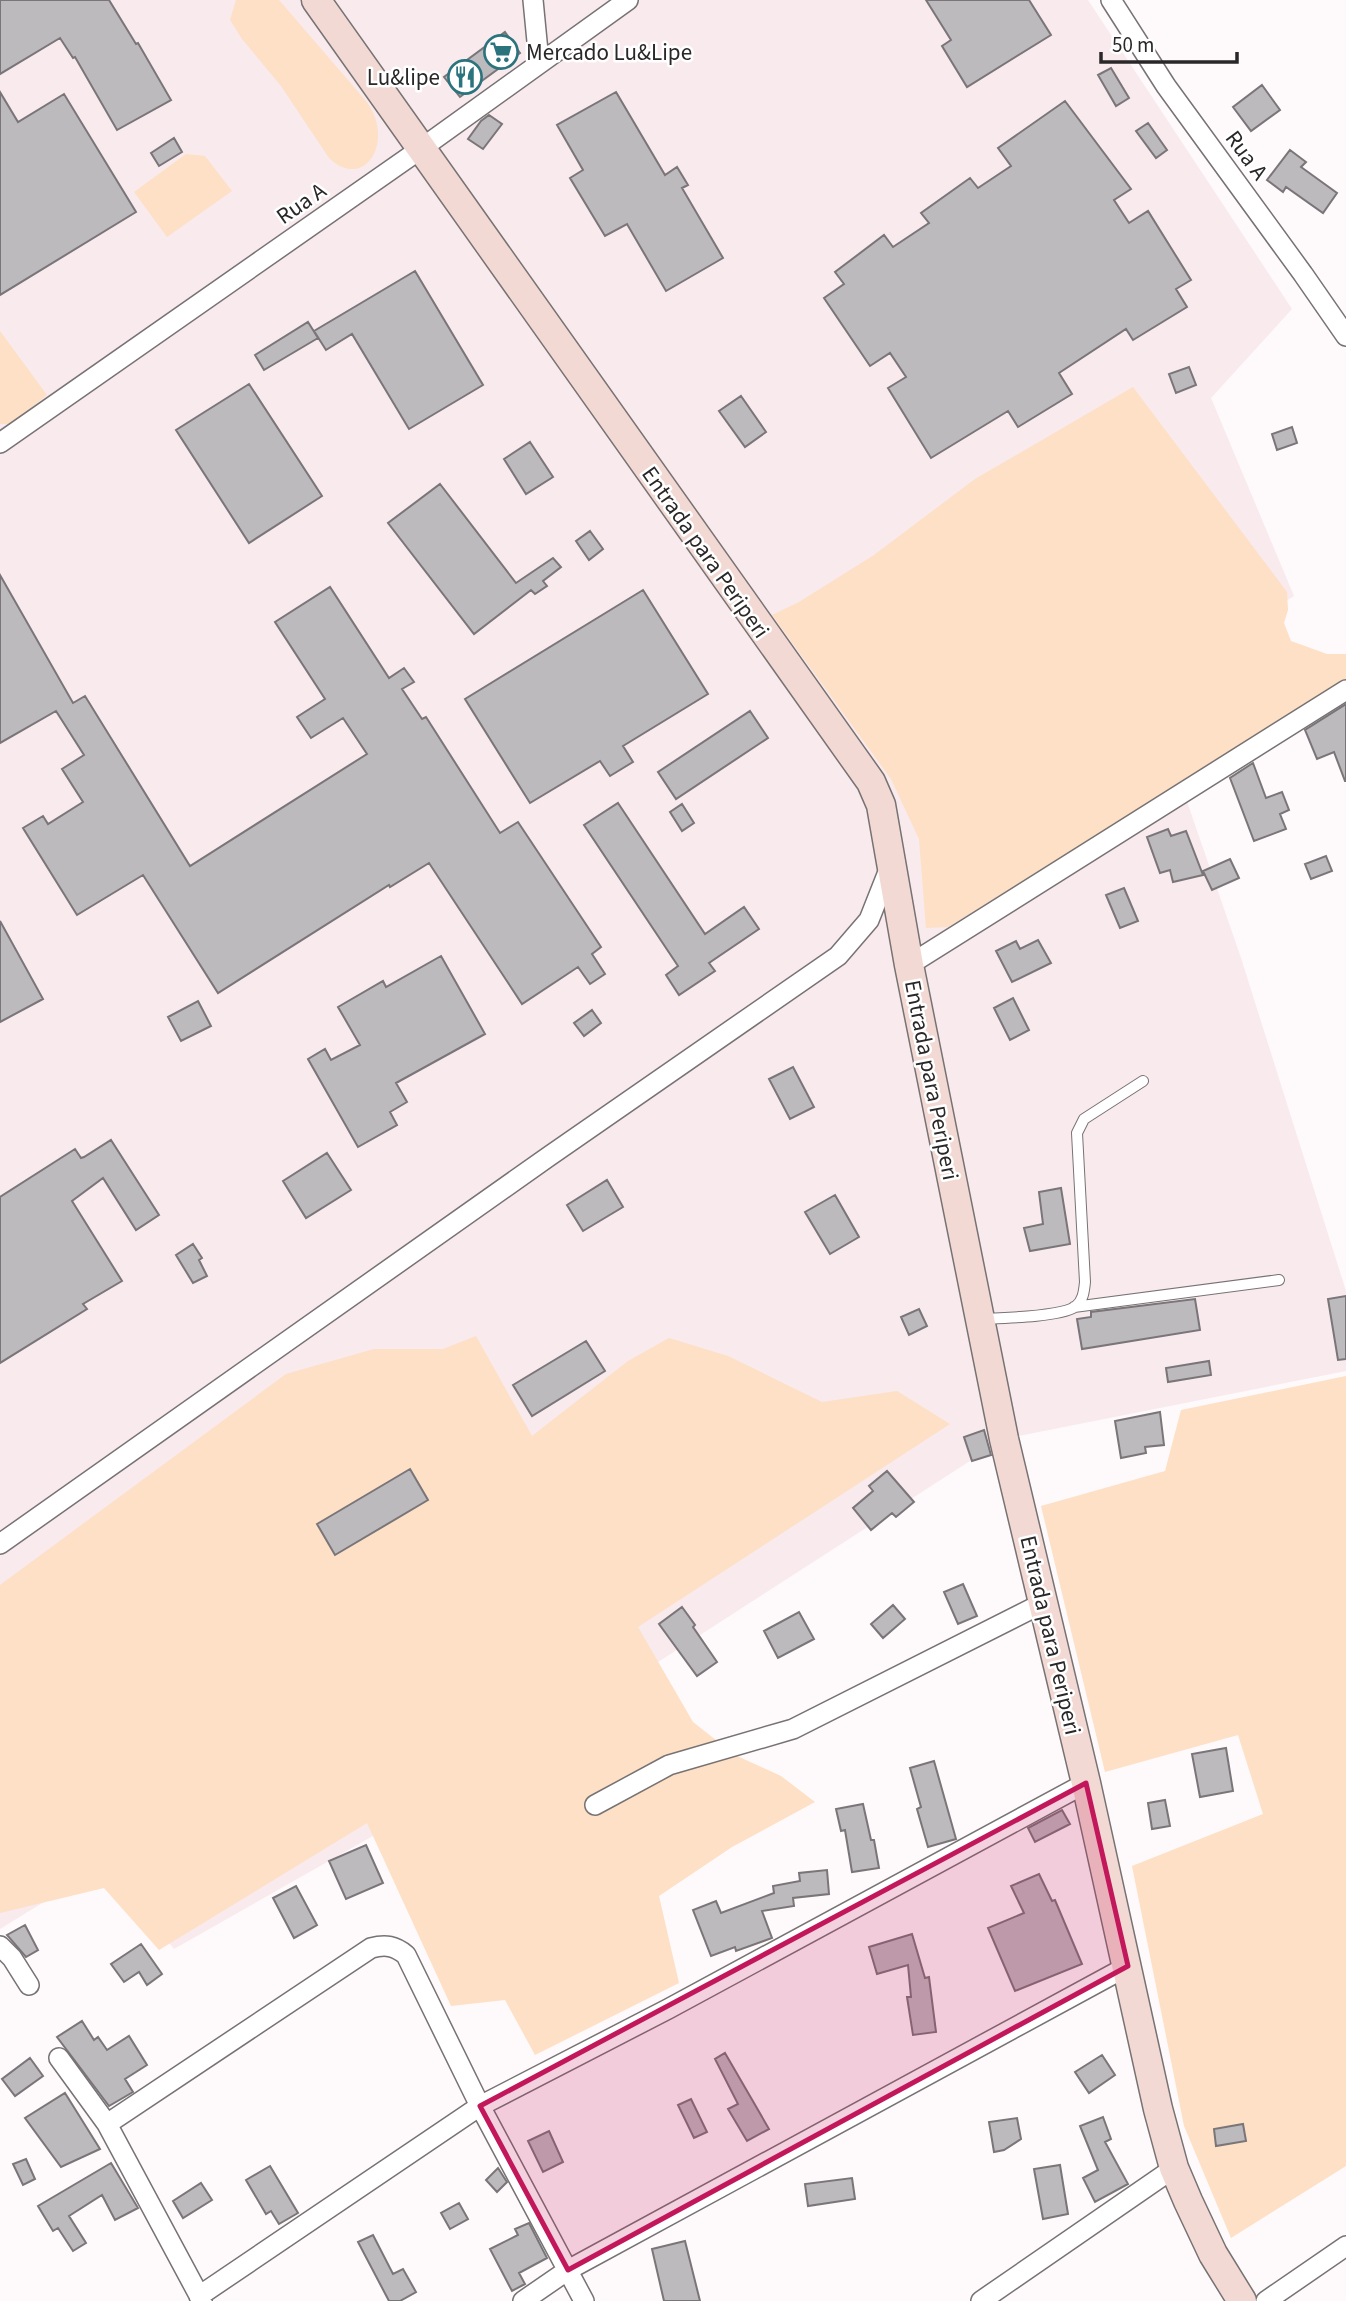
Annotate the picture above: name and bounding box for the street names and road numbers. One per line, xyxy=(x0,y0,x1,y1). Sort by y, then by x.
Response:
street label: Rua A xyxy=(1217,124,1276,187)
street label: Rua A xyxy=(270,174,333,232)
street label: Entrada para Periperi xyxy=(634,459,777,645)
street label: Entrada para Periperi xyxy=(896,977,967,1183)
street label: Entrada para Periperi xyxy=(1012,1532,1089,1738)

